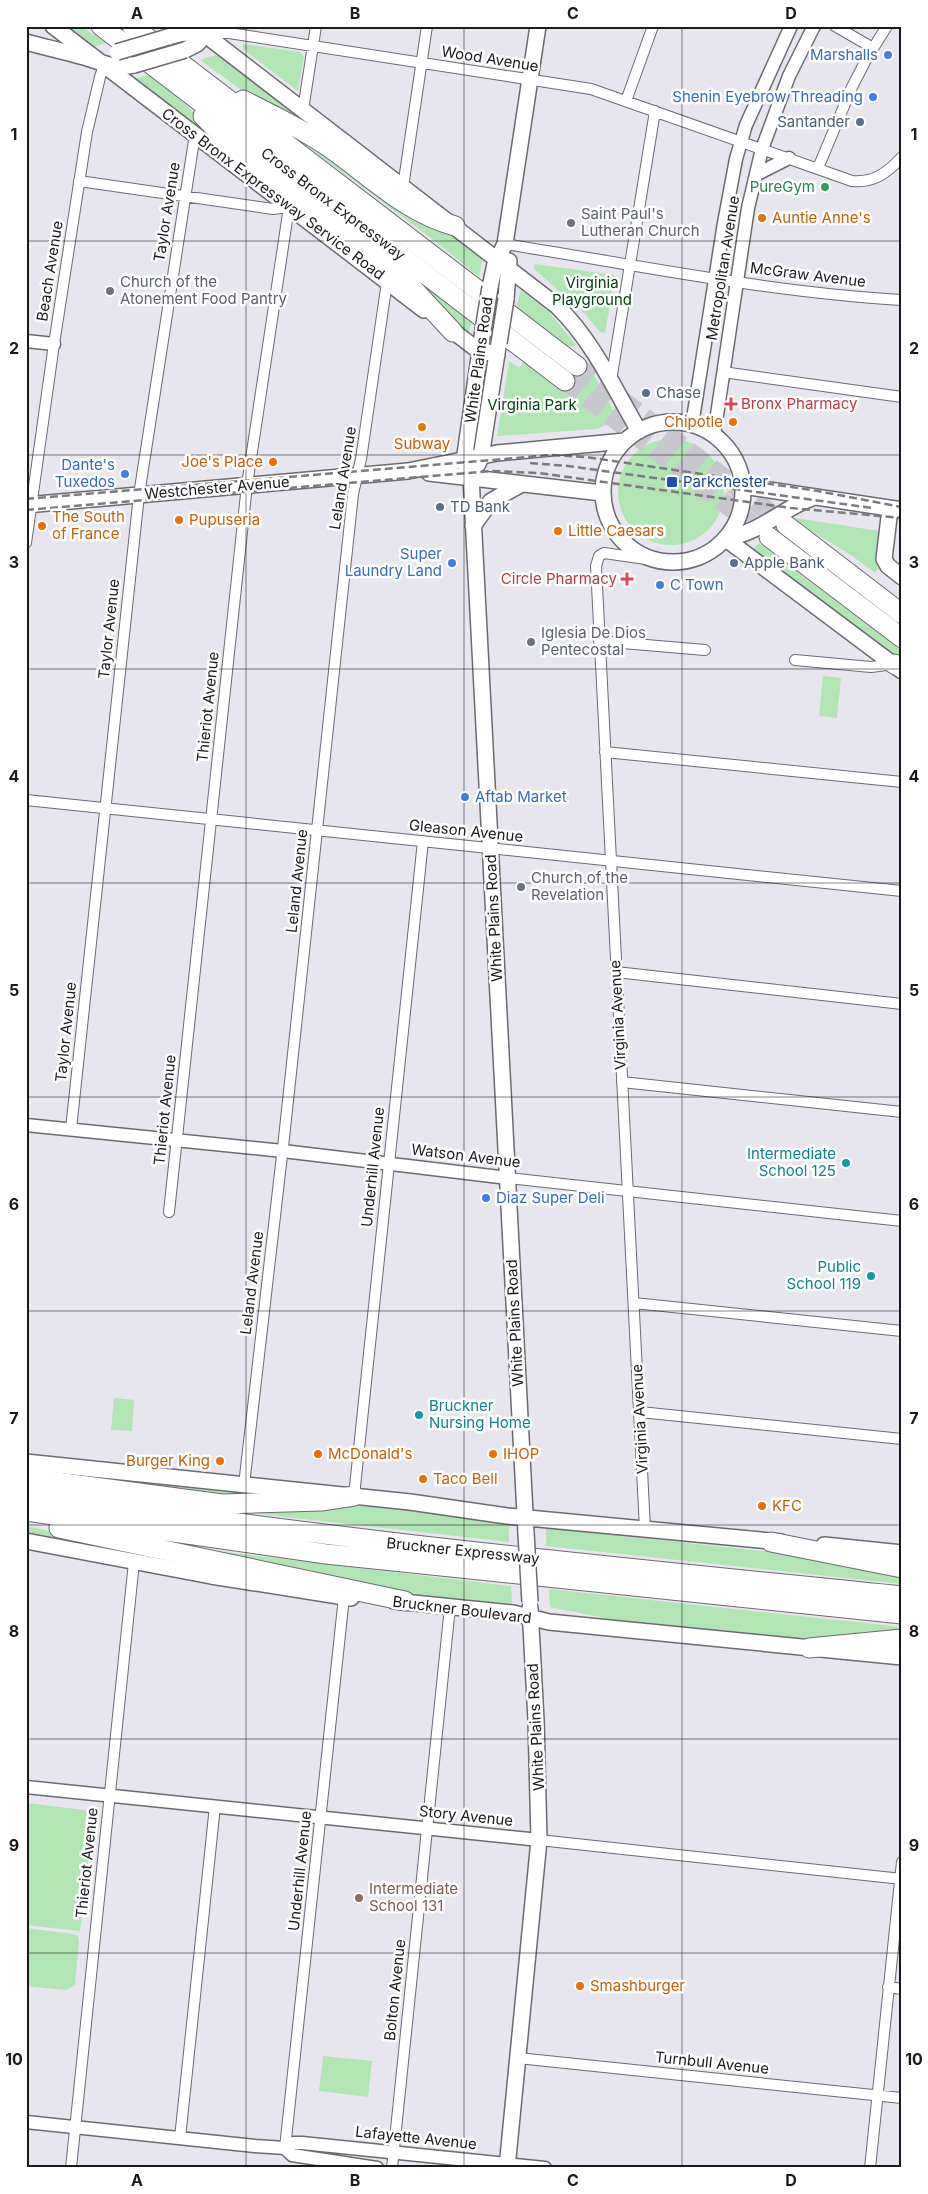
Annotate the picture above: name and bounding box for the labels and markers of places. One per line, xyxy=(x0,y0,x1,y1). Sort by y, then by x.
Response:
place label: Marshalls xyxy=(810,45,878,64)
marker: Marshalls xyxy=(882,49,894,61)
place label: Shenin Eyebrow Threading xyxy=(672,87,863,106)
marker: Shenin Eyebrow Threading xyxy=(867,91,879,103)
place label: Santander xyxy=(777,112,850,131)
marker: Santander xyxy=(854,116,866,128)
place label: PureGym xyxy=(750,177,815,196)
marker: PureGym xyxy=(819,181,831,193)
place label: Saint Paul's Lutheran Church xyxy=(581,204,700,240)
place label: Auntie Anne's xyxy=(772,208,871,227)
marker: Auntie Anne's xyxy=(756,212,768,224)
marker: Saint Paul's Lutheran Church xyxy=(565,217,577,229)
place label: Church of the Atonement Food Pantry xyxy=(120,272,288,308)
marker: Church of the Atonement Food Pantry xyxy=(104,285,116,297)
place label: Chase xyxy=(656,383,701,402)
marker: Chase xyxy=(640,387,652,399)
place label: Bronx Pharmacy xyxy=(741,394,858,413)
marker: Bronx Pharmacy xyxy=(725,398,737,410)
place label: Chipotle xyxy=(664,412,723,431)
marker: Chipotle xyxy=(727,416,739,428)
marker: Subway xyxy=(416,421,428,433)
place label: Subway xyxy=(394,434,451,453)
place label: Joe's Place xyxy=(181,452,263,471)
place label: Dante's Tuxedos xyxy=(55,455,115,491)
marker: Joe's Place xyxy=(267,456,279,468)
marker: Dante's Tuxedos xyxy=(119,468,131,480)
place label: Parkchester xyxy=(683,472,768,491)
marker: Parkchester xyxy=(665,475,679,489)
place label: TD Bank xyxy=(450,497,511,516)
marker: TD Bank xyxy=(434,501,446,513)
place label: The South of France xyxy=(52,507,125,543)
place label: Pupuseria xyxy=(189,510,260,529)
marker: Pupuseria xyxy=(173,514,185,526)
marker: The South of France xyxy=(36,520,48,532)
place label: Little Caesars xyxy=(568,521,664,540)
marker: Little Caesars xyxy=(552,525,564,537)
place label: Super Laundry Land xyxy=(345,544,442,580)
place label: Apple Bank xyxy=(744,553,825,572)
marker: Super Laundry Land xyxy=(446,557,458,569)
marker: Apple Bank xyxy=(728,557,740,569)
place label: Circle Pharmacy xyxy=(501,569,618,588)
marker: Circle Pharmacy xyxy=(621,573,633,585)
place label: C Town xyxy=(670,575,724,594)
marker: C Town xyxy=(654,579,666,591)
place label: Iglesia De Dios Pentecostal xyxy=(541,623,646,659)
marker: Iglesia De Dios Pentecostal xyxy=(525,636,537,648)
place label: Aftab Market xyxy=(475,787,567,806)
marker: Aftab Market xyxy=(459,791,471,803)
place label: Church of the Revelation xyxy=(531,868,628,904)
marker: Church of the Revelation xyxy=(515,881,527,893)
place label: Intermediate School 125 xyxy=(747,1144,836,1180)
marker: Intermediate School 125 xyxy=(840,1157,852,1169)
place label: Diaz Super Deli xyxy=(496,1188,605,1207)
marker: Diaz Super Deli xyxy=(480,1192,492,1204)
place label: Public School 119 xyxy=(787,1257,861,1293)
marker: Public School 119 xyxy=(865,1270,877,1282)
place label: Bruckner Nursing Home xyxy=(429,1396,531,1432)
marker: Bruckner Nursing Home xyxy=(413,1409,425,1421)
place label: McDonald's xyxy=(328,1444,413,1463)
place label: IHOP xyxy=(503,1444,539,1463)
marker: McDonald's xyxy=(312,1448,324,1460)
marker: IHOP xyxy=(487,1448,499,1460)
place label: Burger King xyxy=(126,1451,210,1470)
marker: Burger King xyxy=(214,1455,226,1467)
place label: Taco Bell xyxy=(433,1469,498,1488)
marker: Taco Bell xyxy=(417,1473,429,1485)
place label: KFC xyxy=(772,1496,802,1515)
marker: KFC xyxy=(756,1500,768,1512)
place label: Intermediate School 131 xyxy=(369,1879,458,1915)
marker: Intermediate School 131 xyxy=(353,1892,365,1904)
place label: Smashburger xyxy=(590,1976,685,1995)
marker: Smashburger xyxy=(574,1980,586,1992)

